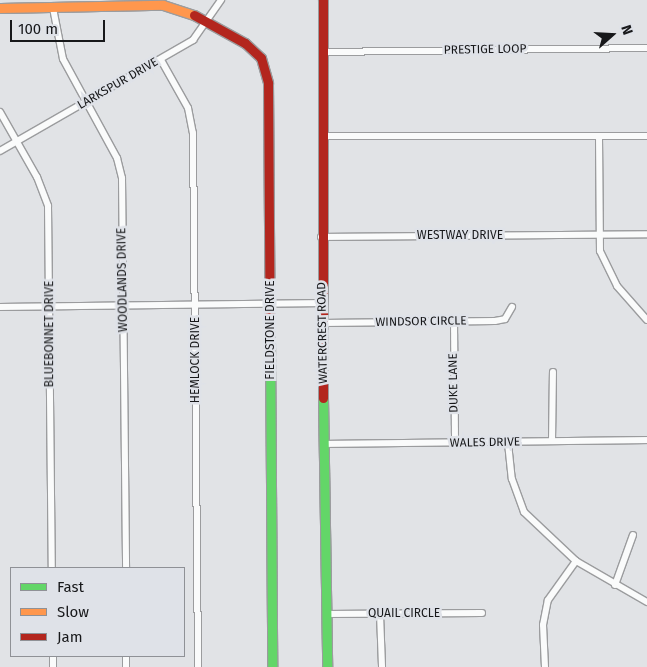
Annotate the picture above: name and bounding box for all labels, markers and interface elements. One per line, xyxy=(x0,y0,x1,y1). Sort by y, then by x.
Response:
scale bar xyxy=(12,10,108,42)
north arrow xyxy=(587,10,637,60)
text: 100 m xyxy=(18,20,58,38)
text: N xyxy=(617,23,636,37)
street label: PRESTIGE LOOP xyxy=(444,42,526,58)
street label: LARKSPUR DRIVE xyxy=(75,55,161,113)
street label: WOODLANDS DRIVE xyxy=(115,228,131,332)
street label: WESTWAY DRIVE xyxy=(417,229,503,243)
street label: FIELDSTONE DRIVE xyxy=(264,280,278,380)
street label: BLUEBONNET DRIVE xyxy=(43,281,57,387)
street label: WATERCREST ROAD xyxy=(315,282,331,384)
street label: WINDSOR CIRCLE xyxy=(375,314,467,330)
street label: HEMLOCK DRIVE xyxy=(189,317,203,403)
street label: DUKE LANE xyxy=(446,353,462,413)
street label: WALES DRIVE xyxy=(450,435,520,451)
legend xyxy=(10,567,185,657)
text: Fast xyxy=(57,578,84,596)
text: Slow xyxy=(57,603,89,621)
street label: QUAIL CIRCLE xyxy=(368,607,440,621)
text: Jam xyxy=(57,628,83,646)

